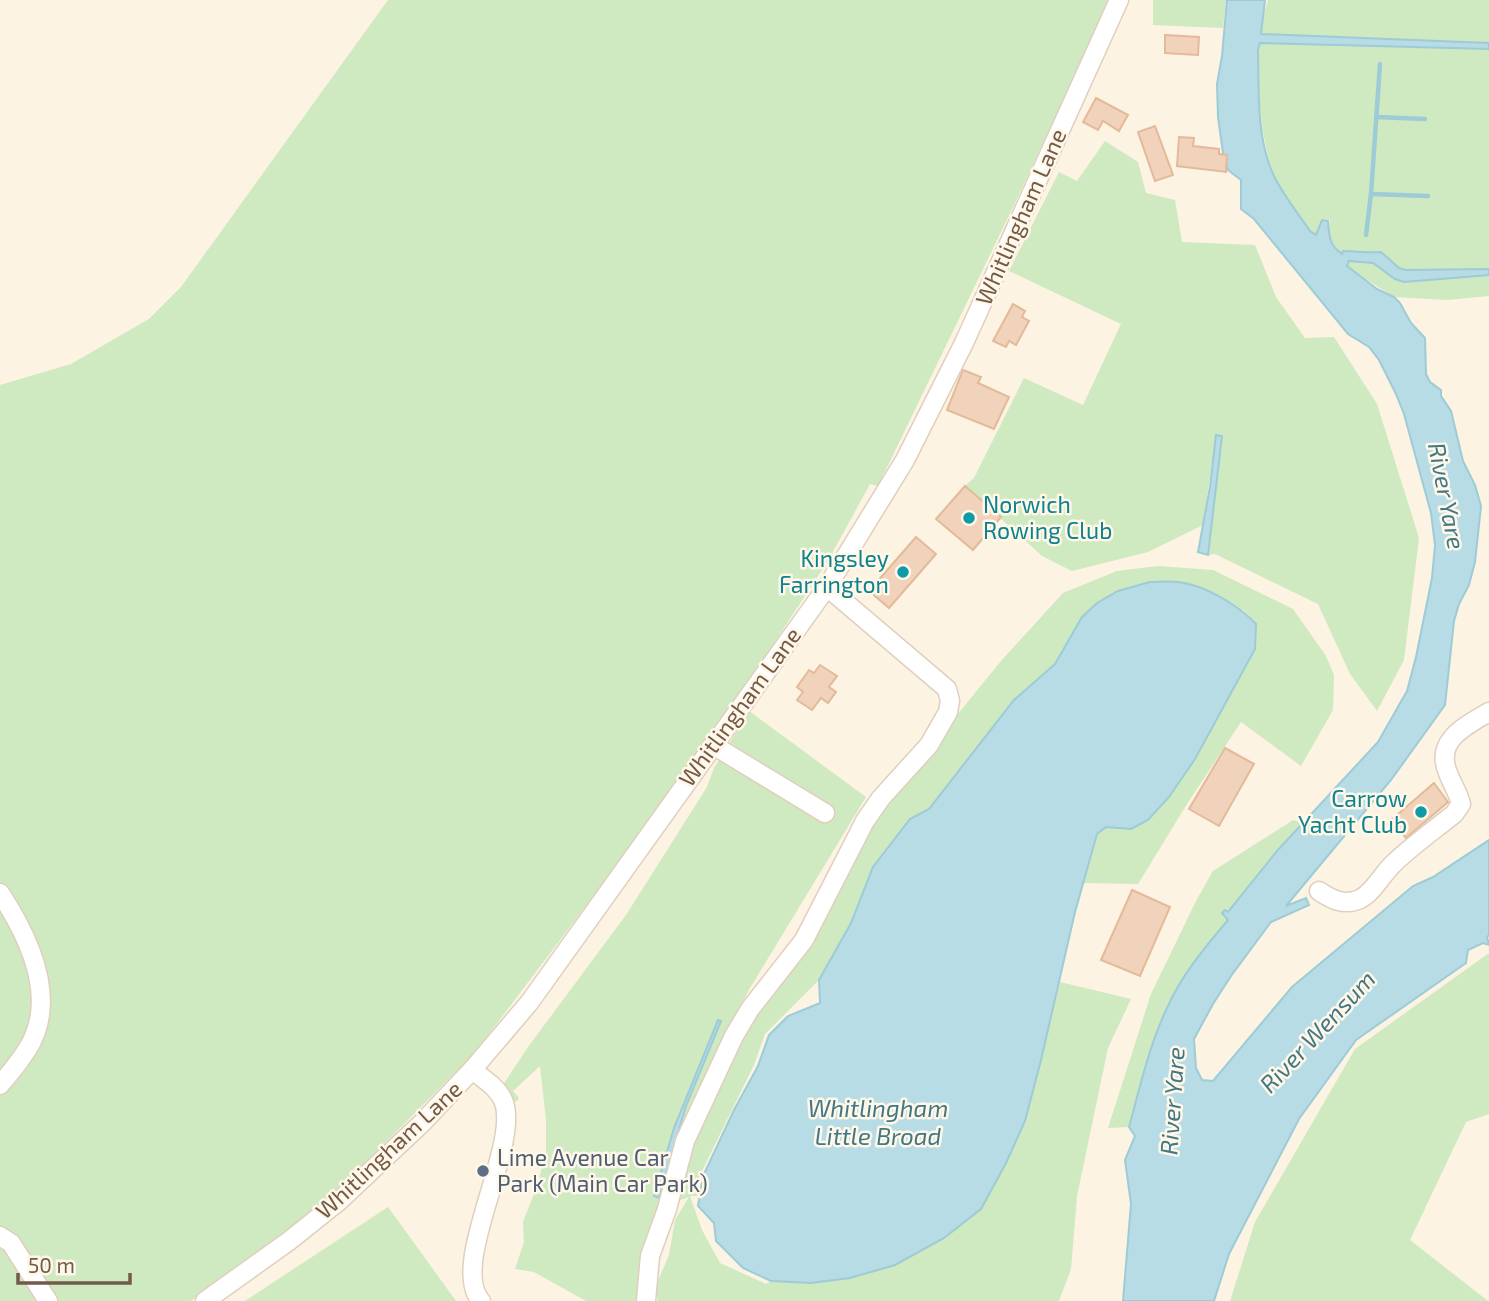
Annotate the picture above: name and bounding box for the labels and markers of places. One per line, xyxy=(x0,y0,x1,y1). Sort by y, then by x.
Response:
place label: Norwich Rowing Club xyxy=(983,490,1112,544)
marker: Norwich Rowing Club xyxy=(961,510,977,526)
place label: Kingsley Farrington xyxy=(779,544,889,598)
marker: Kingsley Farrington xyxy=(895,564,911,580)
place label: Carrow Yacht Club xyxy=(1298,784,1407,838)
marker: Carrow Yacht Club xyxy=(1413,804,1429,820)
place label: Lime Avenue Car Park (Main Car Park) xyxy=(497,1143,708,1197)
marker: Lime Avenue Car Park (Main Car Park) xyxy=(475,1163,491,1179)

